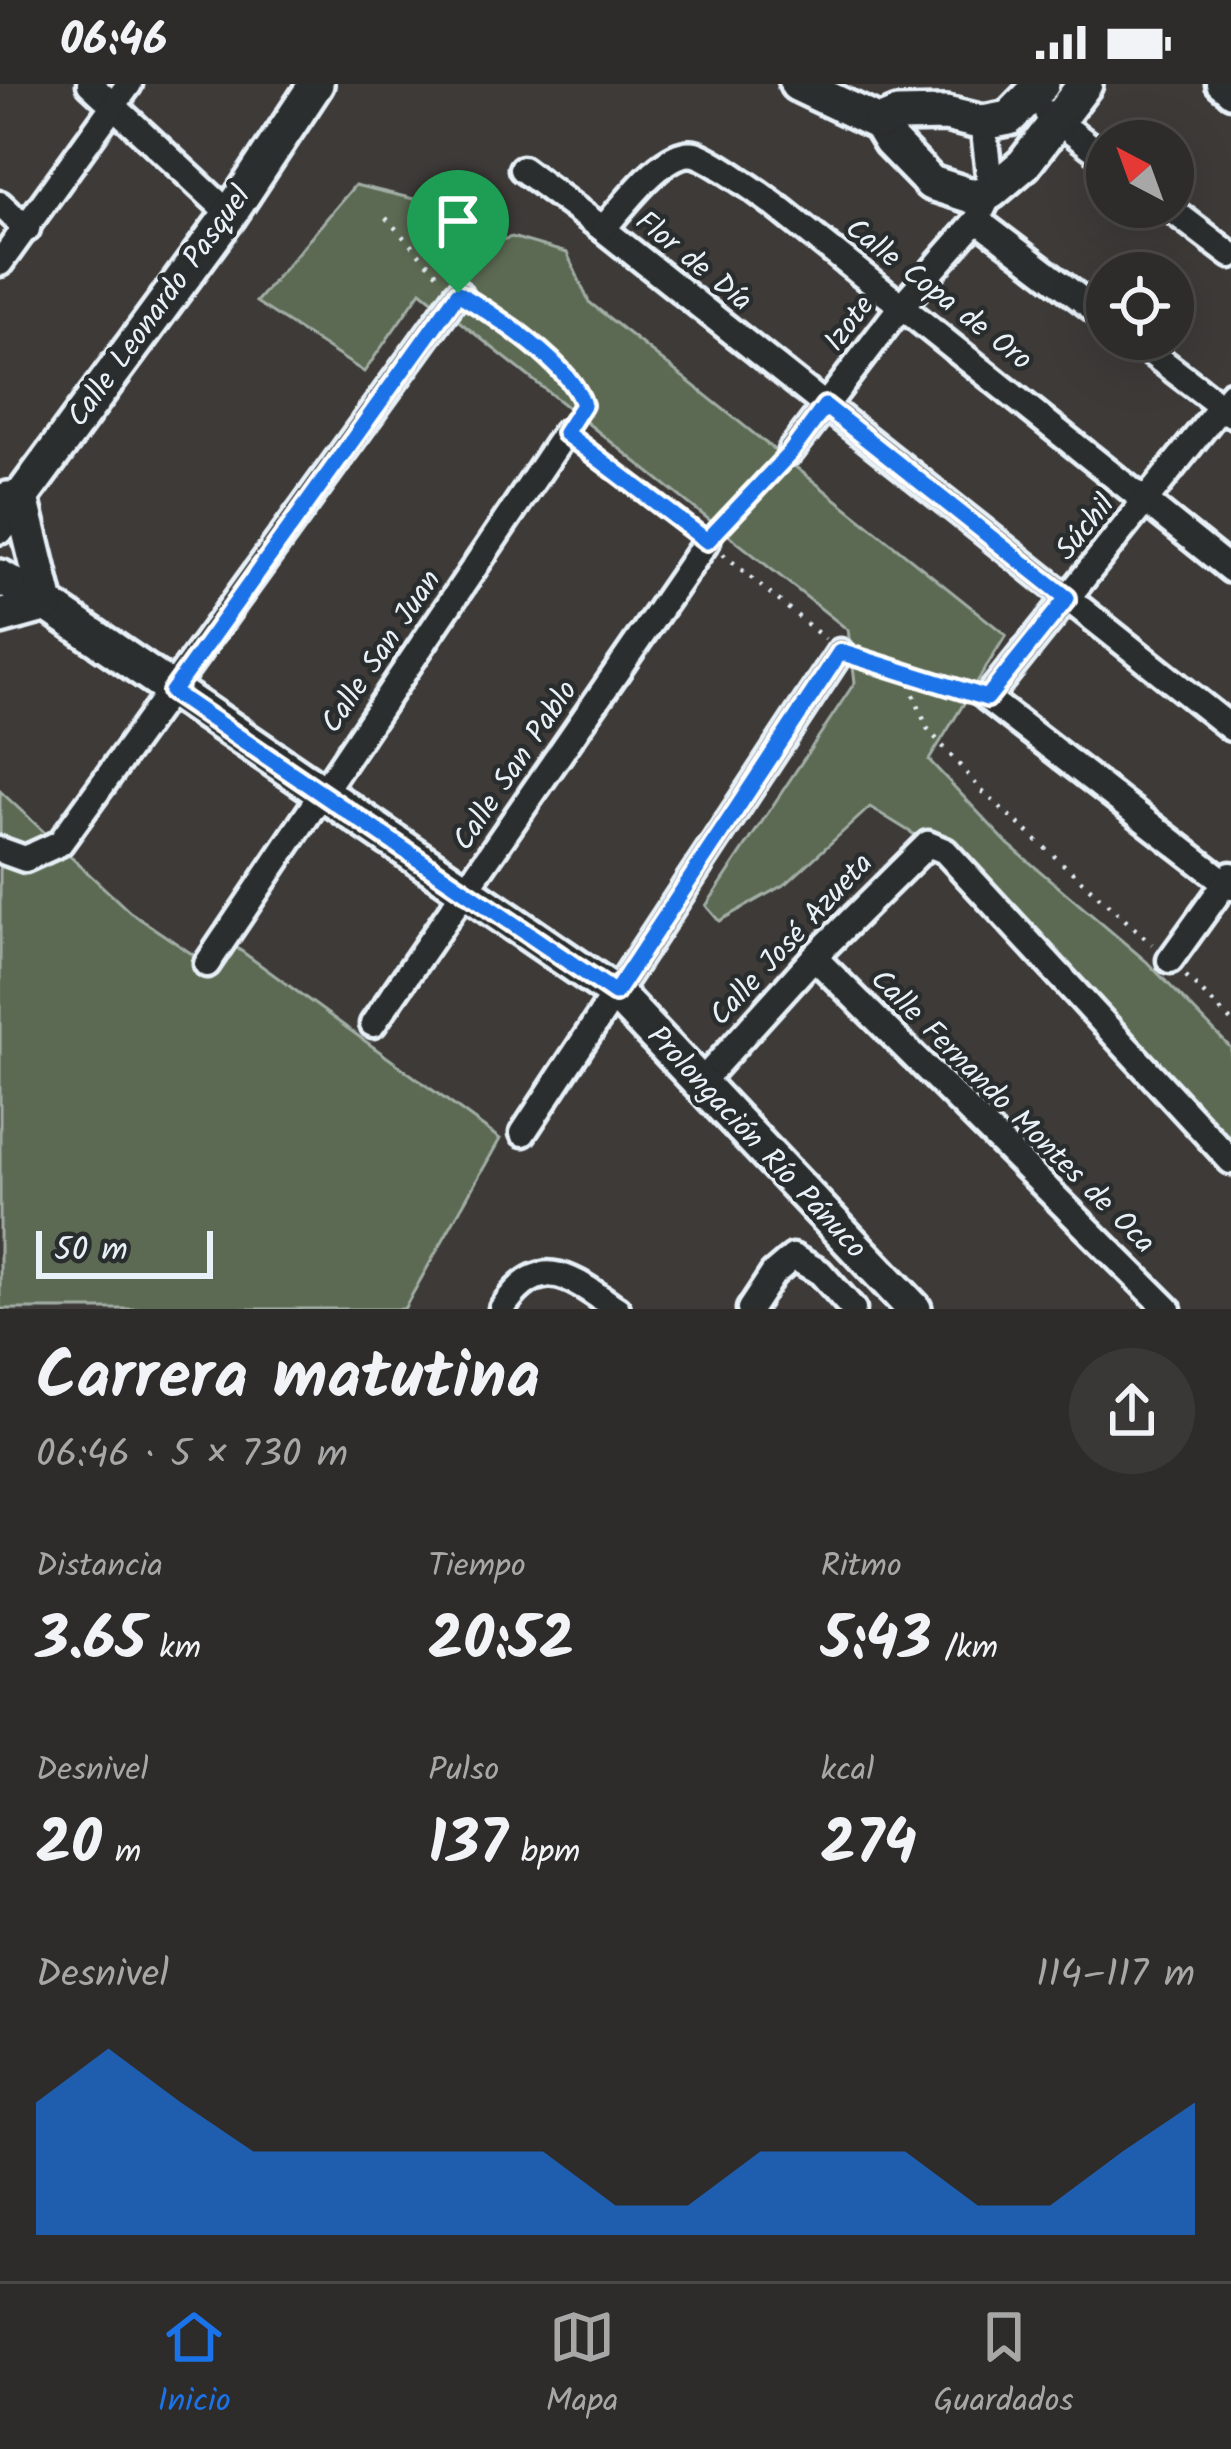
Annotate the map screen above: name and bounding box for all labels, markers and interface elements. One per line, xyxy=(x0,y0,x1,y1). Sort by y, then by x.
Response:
text: 06:46 xyxy=(60,6,167,78)
north arrow xyxy=(1086,120,1194,228)
map controls xyxy=(1086,120,1194,360)
pin xyxy=(407,170,509,293)
street label: Calle Leonardo Pasquel xyxy=(56,176,264,438)
icon: arrive xyxy=(425,188,491,254)
street label: Flor de Día xyxy=(624,199,762,325)
street label: Calle Copa de Oro xyxy=(834,206,1042,384)
button: locate xyxy=(1086,252,1194,360)
street label: Izote xyxy=(812,285,888,363)
street label: Súchil xyxy=(1044,484,1128,572)
street label: Calle San Juan xyxy=(309,560,455,744)
street label: Calle San Pablo xyxy=(441,671,591,861)
street label: Calle José Azueta xyxy=(698,842,886,1038)
street label: Calle Fernando Montes de Oca xyxy=(858,958,1166,1266)
street label: Prolongación Río Pánuco xyxy=(634,1015,878,1271)
scale bar xyxy=(36,1225,213,1278)
text: 50 m xyxy=(54,1225,128,1278)
text: Carrera matutina xyxy=(36,1327,540,1432)
button: share xyxy=(1069,1348,1195,1474)
text: 06:46 · 5 × 730 m xyxy=(36,1425,348,1487)
text: Distancia xyxy=(36,1541,163,1594)
text: Tiempo xyxy=(428,1541,526,1594)
text: Ritmo xyxy=(821,1541,902,1594)
text: 3.65 xyxy=(36,1594,146,1690)
text: 20:52 xyxy=(428,1594,574,1690)
text: 5:43 xyxy=(821,1594,931,1690)
text: km xyxy=(146,1623,201,1676)
text: /km xyxy=(931,1623,998,1676)
text: Desnivel xyxy=(36,1745,149,1798)
text: Pulso xyxy=(428,1745,499,1798)
text: kcal xyxy=(821,1745,874,1798)
text: 20 xyxy=(36,1798,102,1894)
text: 137 xyxy=(428,1798,508,1894)
text: 274 xyxy=(821,1798,917,1894)
text: m xyxy=(102,1827,141,1880)
text: bpm xyxy=(508,1827,580,1880)
text: Desnivel xyxy=(36,1945,169,2007)
text: 114–117 m xyxy=(1036,1945,1195,2007)
tab: Inicio xyxy=(158,2304,231,2429)
tab: Mapa xyxy=(546,2304,619,2429)
tab: Guardados xyxy=(934,2304,1073,2429)

